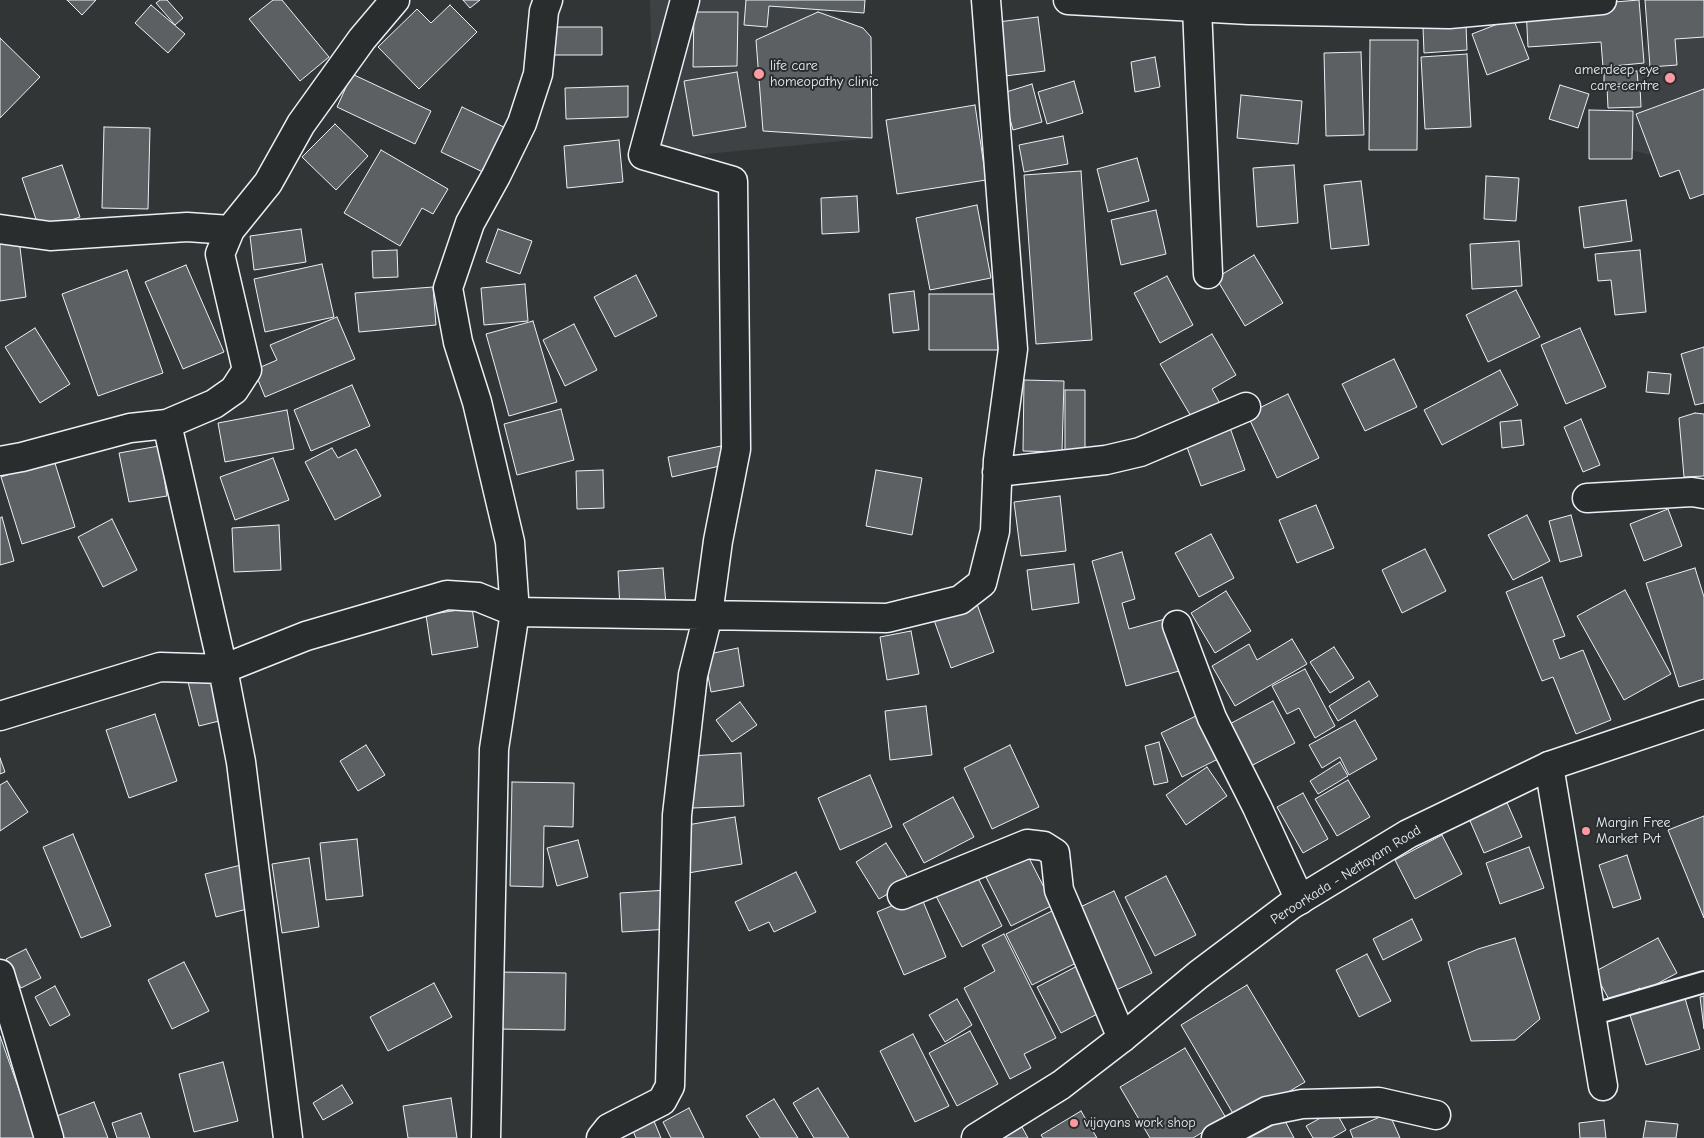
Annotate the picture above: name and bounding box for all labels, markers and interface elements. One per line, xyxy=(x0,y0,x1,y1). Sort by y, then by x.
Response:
place label: life care homeopathy clinic xyxy=(770,58,879,90)
place label: amerdeep eye care centre xyxy=(1574,62,1659,94)
marker: life care homeopathy clinic xyxy=(752,67,766,81)
marker: amerdeep eye care centre xyxy=(1663,71,1677,85)
place label: Margin Free Market Pvt xyxy=(1596,815,1671,848)
street label: Peroorkada - Nettayam Road xyxy=(1268,822,1424,928)
marker: Margin Free Market Pvt xyxy=(1580,825,1592,837)
place label: vijayans work shop xyxy=(1084,1115,1196,1131)
marker: vijayans work shop xyxy=(1068,1117,1080,1129)

